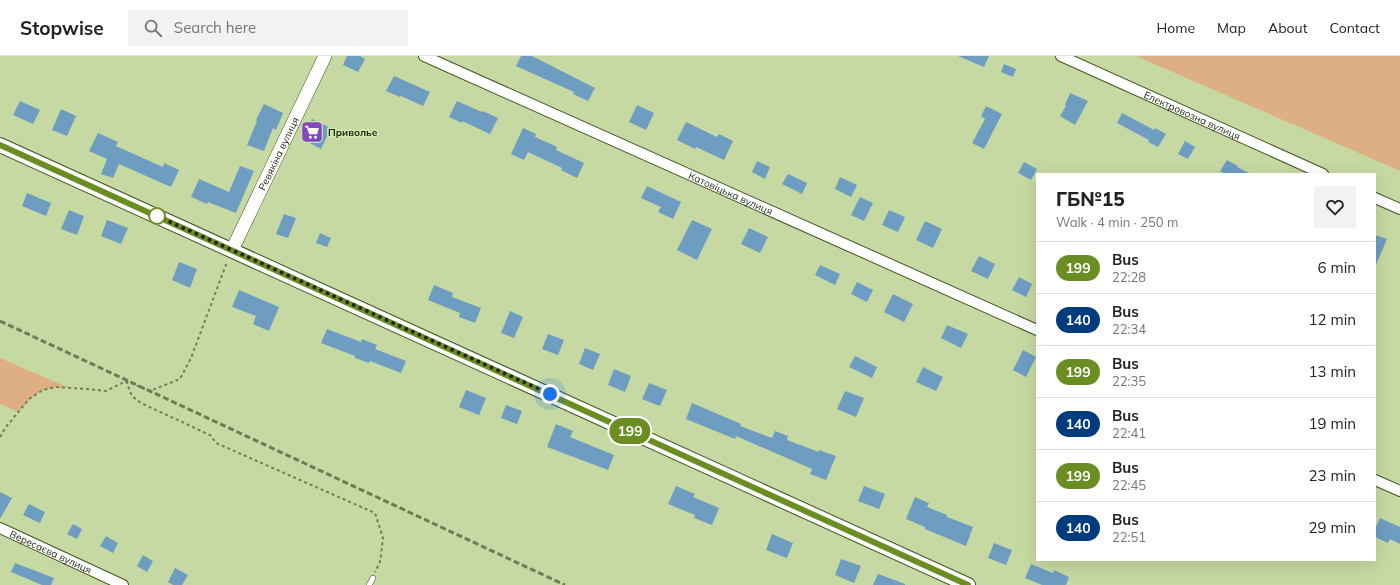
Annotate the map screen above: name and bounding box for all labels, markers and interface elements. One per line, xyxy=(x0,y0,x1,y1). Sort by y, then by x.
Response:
search box xyxy=(128,10,408,46)
text: Stopwise xyxy=(20,16,104,40)
icon: search xyxy=(142,17,164,39)
text: Search here xyxy=(174,18,256,37)
text: Home xyxy=(1156,19,1195,37)
text: Map xyxy=(1217,19,1246,37)
text: About xyxy=(1268,19,1308,37)
text: Contact xyxy=(1330,19,1380,37)
street label: Електровозна вулиця xyxy=(1142,88,1243,143)
street label: Ревякіна вулиця xyxy=(255,115,301,192)
supermarket icon: Приволье xyxy=(299,119,325,145)
place label: Приволье xyxy=(328,126,378,139)
street label: Катовіцька вулиця xyxy=(687,169,775,218)
button: heart xyxy=(1314,186,1356,228)
text: ГБ№15 xyxy=(1056,187,1125,211)
unlabelled marker xyxy=(148,207,166,225)
text: Walk · 4 min · 250 m xyxy=(1056,214,1178,230)
text: Bus xyxy=(1112,250,1139,269)
text: 6 min xyxy=(1318,258,1356,277)
text: 199 xyxy=(1065,259,1091,277)
text: 22:28 xyxy=(1112,269,1146,285)
text: Bus xyxy=(1112,302,1139,321)
text: 12 min xyxy=(1309,310,1356,329)
text: 140 xyxy=(1065,311,1091,329)
text: 22:34 xyxy=(1112,321,1146,337)
text: Bus xyxy=(1112,354,1139,373)
text: 13 min xyxy=(1309,362,1356,381)
text: 199 xyxy=(1065,363,1091,381)
text: 22:35 xyxy=(1112,373,1146,389)
your location xyxy=(540,384,560,404)
text: Bus xyxy=(1112,406,1139,425)
text: 19 min xyxy=(1309,414,1356,433)
text: 140 xyxy=(1065,415,1091,433)
line badge: 199 xyxy=(607,418,653,444)
text: 199 xyxy=(617,422,643,440)
text: 22:41 xyxy=(1112,425,1146,441)
text: Bus xyxy=(1112,458,1139,477)
text: 23 min xyxy=(1309,466,1356,485)
text: 199 xyxy=(1065,467,1091,485)
text: 22:45 xyxy=(1112,477,1146,493)
text: Bus xyxy=(1112,510,1139,529)
text: 29 min xyxy=(1309,518,1356,537)
text: 140 xyxy=(1065,519,1091,537)
street label: Вересаєва вулиця xyxy=(8,527,94,576)
text: 22:51 xyxy=(1112,529,1146,545)

